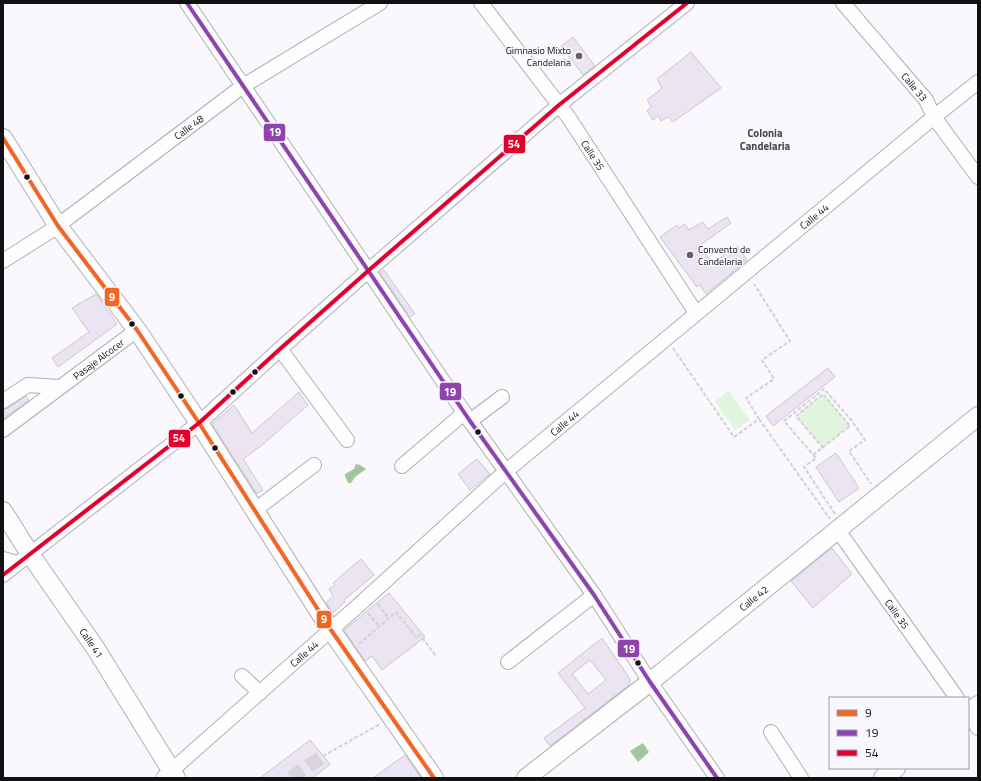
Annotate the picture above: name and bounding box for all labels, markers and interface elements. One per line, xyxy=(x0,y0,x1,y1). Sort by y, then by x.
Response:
place label: Gimnasio Mixto Candelaria xyxy=(506,43,571,70)
marker: Gimnasio Mixto Candelaria xyxy=(574,51,584,61)
street label: Calle 33 xyxy=(898,69,931,104)
street label: Calle 48 xyxy=(171,111,207,143)
line badge: 19 xyxy=(263,123,286,142)
text: 19 xyxy=(269,124,281,140)
district label: Colonia Candelaria xyxy=(740,125,791,154)
line badge: 54 xyxy=(503,134,526,154)
text: 54 xyxy=(508,136,520,152)
street label: Calle 35 xyxy=(578,137,609,174)
unlabelled marker xyxy=(22,172,32,182)
street label: Calle 44 xyxy=(796,200,832,233)
place label: Convento de Candelaria xyxy=(698,242,750,269)
marker: Convento de Candelaria xyxy=(685,250,695,260)
line badge: 9 xyxy=(104,287,120,307)
text: 9 xyxy=(109,289,115,305)
unlabelled marker xyxy=(127,319,137,329)
street label: Pasaje Alcocer xyxy=(70,334,128,383)
unlabelled marker xyxy=(250,367,260,377)
line badge: 19 xyxy=(439,382,462,401)
text: 19 xyxy=(444,384,456,400)
unlabelled marker xyxy=(228,387,238,397)
unlabelled marker xyxy=(176,391,186,401)
street label: Calle 44 xyxy=(547,406,582,439)
unlabelled marker xyxy=(473,427,483,437)
line badge: 54 xyxy=(168,429,191,448)
text: 54 xyxy=(173,430,185,446)
unlabelled marker xyxy=(210,443,220,453)
street label: Calle 42 xyxy=(736,582,771,615)
street label: Calle 35 xyxy=(881,596,913,632)
line badge: 9 xyxy=(316,610,332,629)
text: 9 xyxy=(321,611,327,627)
street label: Calle 41 xyxy=(76,625,107,661)
street label: Calle 44 xyxy=(286,637,322,670)
line badge: 19 xyxy=(617,639,640,658)
text: 19 xyxy=(623,641,635,657)
unlabelled marker xyxy=(633,658,643,668)
legend xyxy=(829,697,969,769)
text: 9 xyxy=(865,703,872,722)
text: 19 xyxy=(865,723,879,742)
text: 54 xyxy=(865,743,879,762)

